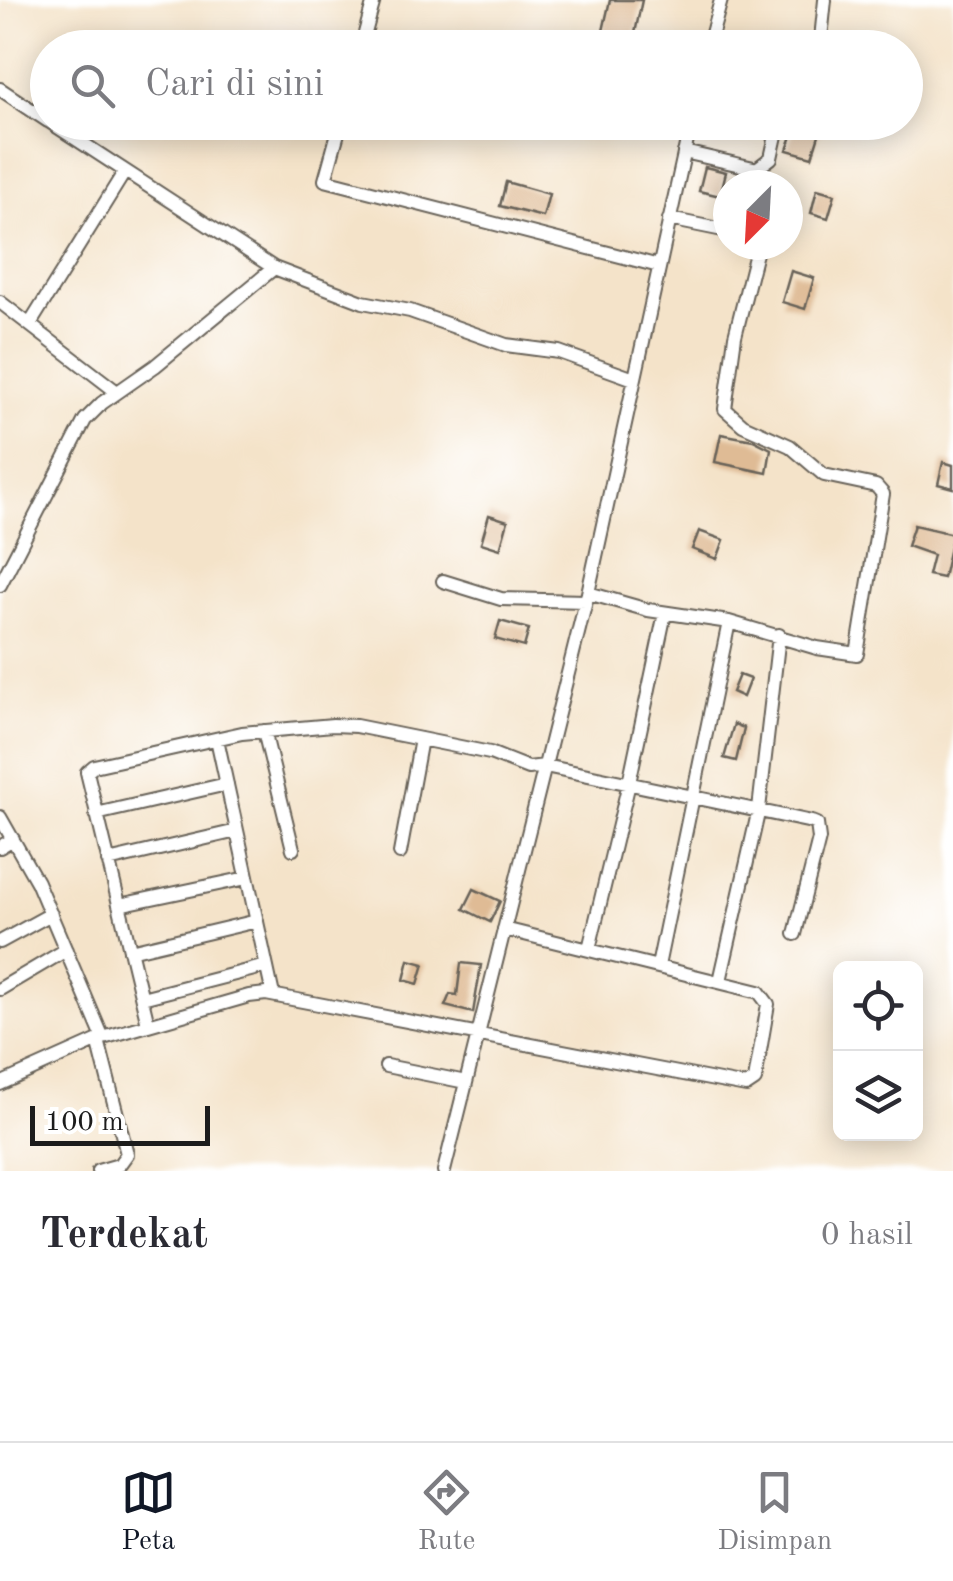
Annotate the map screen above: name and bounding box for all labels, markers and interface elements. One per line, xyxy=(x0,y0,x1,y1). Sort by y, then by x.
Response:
search box xyxy=(30,30,923,140)
icon: search xyxy=(65,58,120,113)
text: Cari di sini xyxy=(145,66,324,104)
north arrow xyxy=(713,170,803,260)
map controls xyxy=(833,961,923,1141)
button: locate xyxy=(833,961,923,1051)
button: layers xyxy=(833,1051,923,1141)
scale bar xyxy=(30,1101,210,1146)
text: 100 m xyxy=(45,1109,124,1137)
text: Terdekat xyxy=(40,1215,208,1257)
text: 0 hasil xyxy=(821,1220,913,1252)
tab: Peta xyxy=(121,1465,176,1560)
tab: Rute xyxy=(418,1465,475,1560)
tab: Disimpan xyxy=(717,1465,832,1560)

